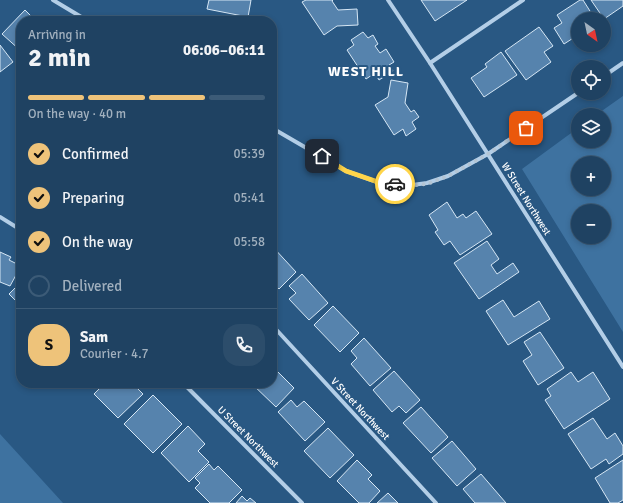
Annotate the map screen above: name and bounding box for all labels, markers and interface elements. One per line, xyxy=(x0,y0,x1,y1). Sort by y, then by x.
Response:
north arrow xyxy=(571,12,611,52)
map controls xyxy=(571,12,611,244)
text: Arriving in xyxy=(28,27,86,43)
text: 06:06–06:11 xyxy=(183,41,265,59)
text: 2 min xyxy=(28,42,91,74)
button: locate xyxy=(571,60,611,100)
district label: WEST HILL xyxy=(328,63,404,80)
text: On the way · 40 m xyxy=(28,106,126,122)
button: layers xyxy=(571,108,611,148)
pin xyxy=(509,111,543,145)
icon: bag xyxy=(515,117,537,139)
pin xyxy=(305,139,339,173)
icon: check xyxy=(28,143,50,165)
text: Confirmed xyxy=(62,145,129,163)
icon: home xyxy=(311,145,333,167)
text: 05:39 xyxy=(233,146,265,162)
button: + xyxy=(571,156,611,196)
street label: W Street Northwest xyxy=(499,160,554,238)
courier xyxy=(375,164,415,204)
icon: car xyxy=(384,173,406,195)
icon: check xyxy=(28,187,50,209)
text: Preparing xyxy=(62,189,125,207)
text: 05:41 xyxy=(233,190,265,206)
button: − xyxy=(571,204,611,244)
icon: check xyxy=(28,231,50,253)
text: On the way xyxy=(62,233,133,251)
text: 05:58 xyxy=(233,234,265,250)
text: Delivered xyxy=(62,277,122,295)
button: phone xyxy=(223,324,265,366)
text: Sam xyxy=(80,328,108,346)
text: S xyxy=(45,336,53,354)
text: Courier · 4.7 xyxy=(80,346,149,362)
street label: V Street Northwest xyxy=(328,375,392,443)
street label: U Street Northwest xyxy=(215,404,282,471)

